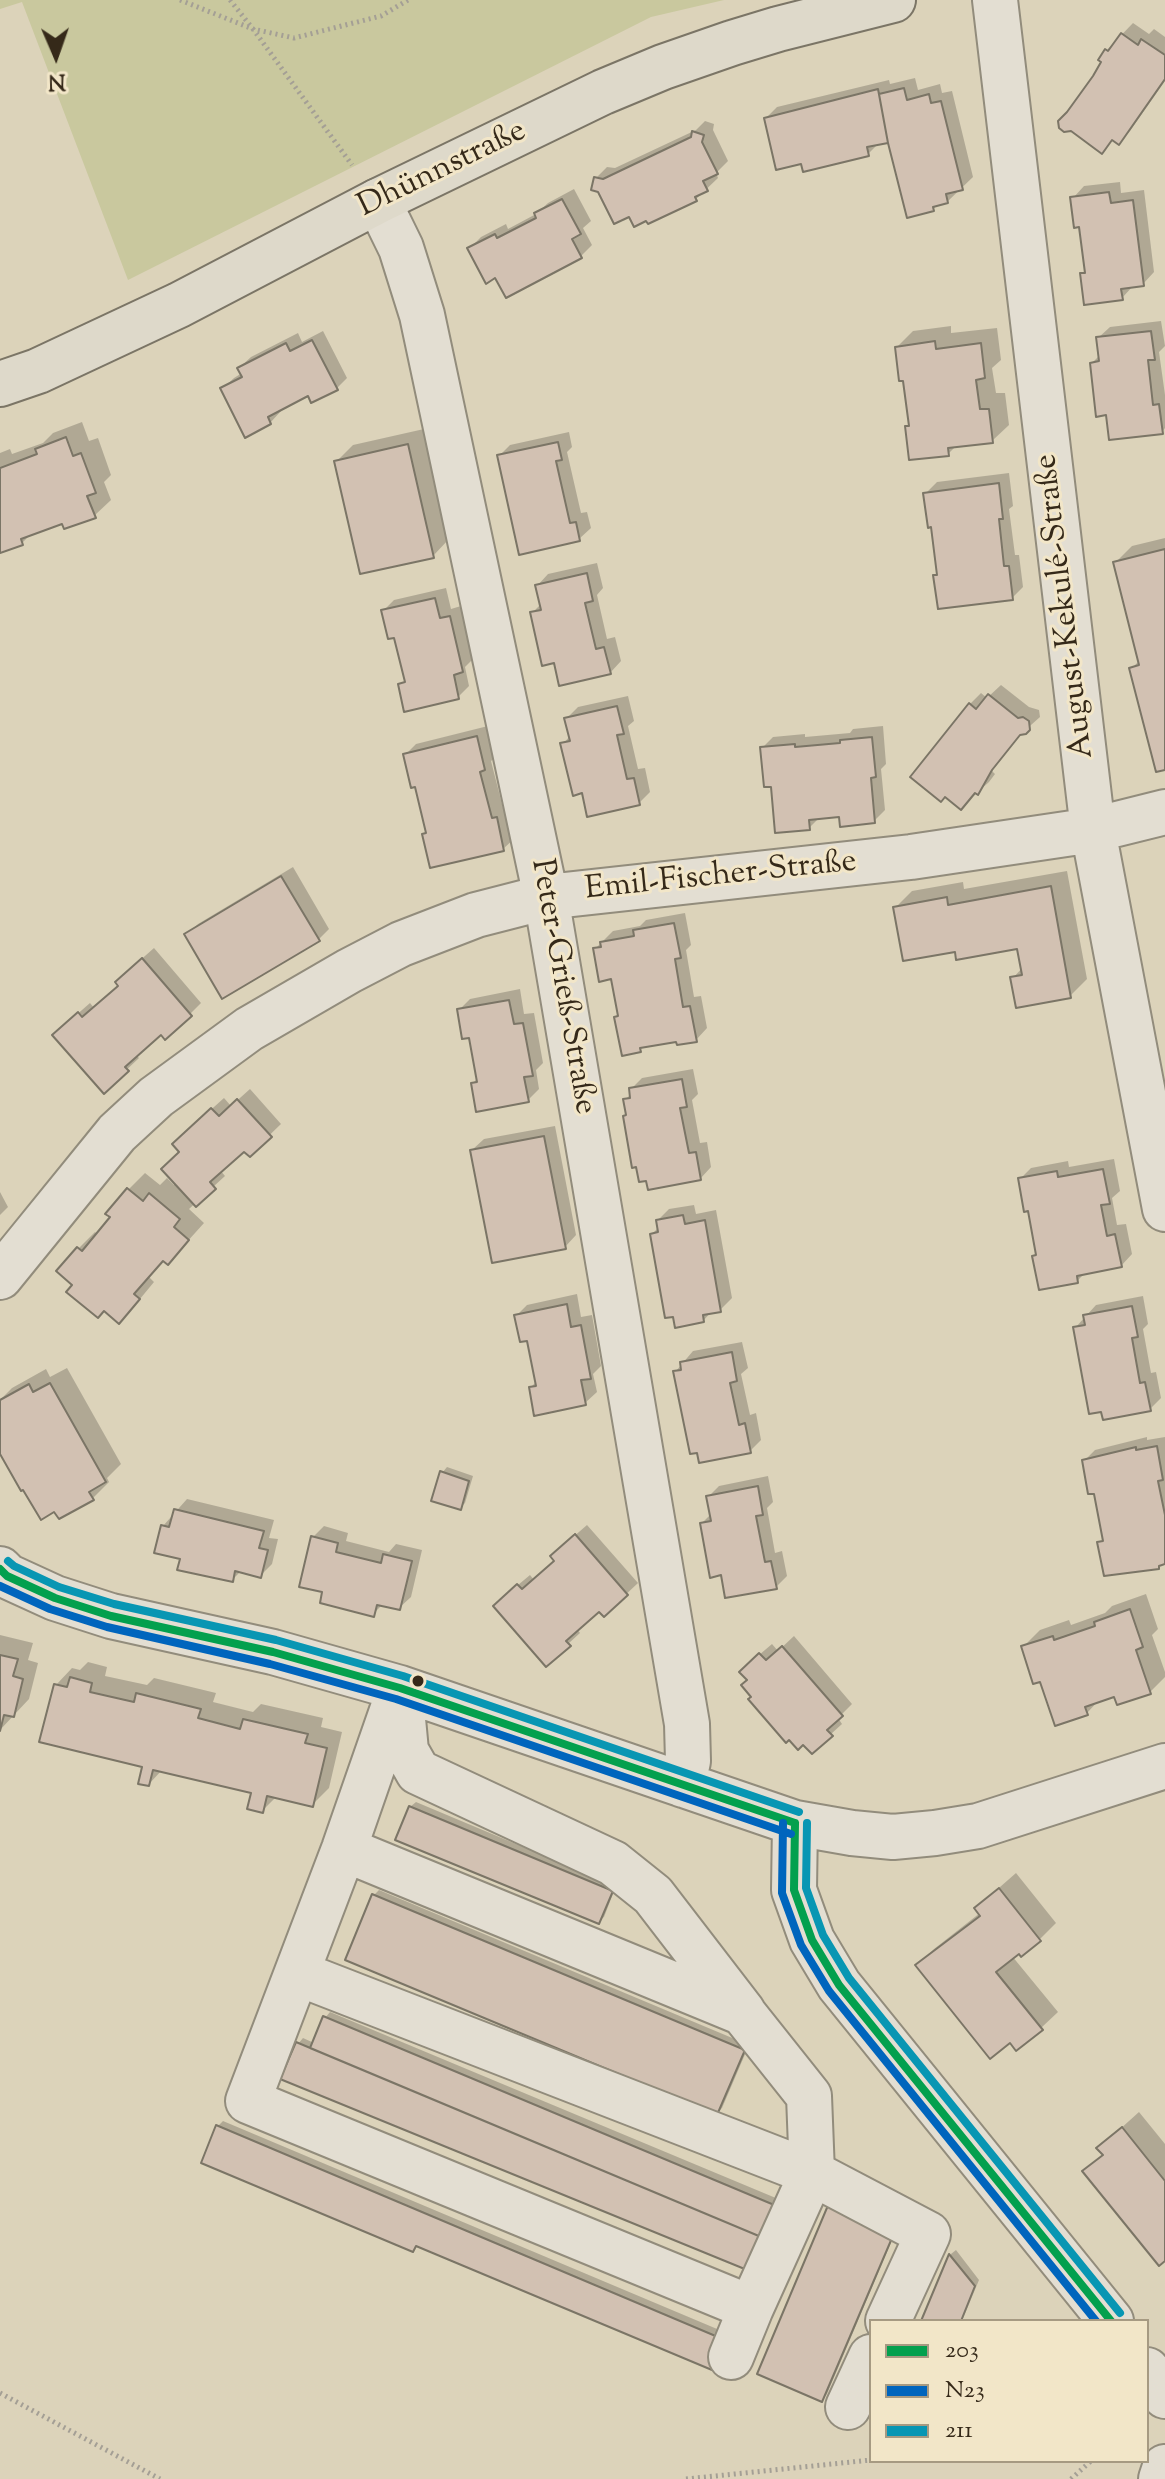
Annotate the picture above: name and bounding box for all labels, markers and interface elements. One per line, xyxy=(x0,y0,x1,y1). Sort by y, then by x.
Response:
north arrow xyxy=(16,16,96,96)
text: N xyxy=(48,64,66,96)
street label: Dhünnstraße xyxy=(353,114,533,228)
street label: August-Kekulé-Straße xyxy=(1029,452,1105,760)
street label: Emil-Fischer-Straße xyxy=(584,845,858,911)
street label: Peter-Grieß-Straße xyxy=(520,856,602,1118)
unlabelled marker xyxy=(410,1673,426,1689)
legend xyxy=(869,2319,1149,2463)
text: 203 xyxy=(945,2334,979,2368)
text: N23 xyxy=(945,2374,985,2408)
text: 211 xyxy=(945,2414,973,2448)

